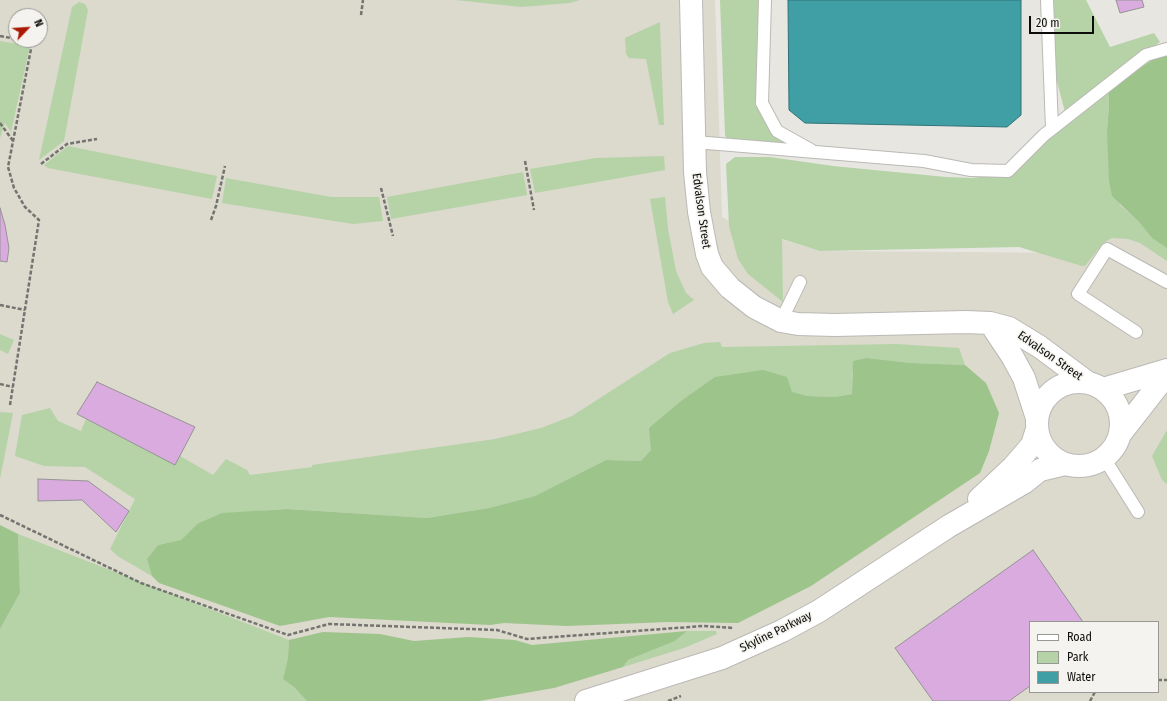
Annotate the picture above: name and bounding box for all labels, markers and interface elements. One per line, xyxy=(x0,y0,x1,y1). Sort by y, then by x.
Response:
north arrow xyxy=(8,8,48,48)
scale bar xyxy=(1031,8,1096,34)
text: 20 m xyxy=(1036,16,1060,30)
text: N xyxy=(31,17,46,29)
street label: Edvalson Street xyxy=(689,172,713,250)
street label: Edvalson Street xyxy=(1015,328,1085,384)
street label: Skyline Parkway xyxy=(738,608,814,656)
legend xyxy=(1029,621,1159,693)
text: Road xyxy=(1067,630,1092,644)
text: Park xyxy=(1067,650,1088,664)
text: Water xyxy=(1067,670,1095,684)

